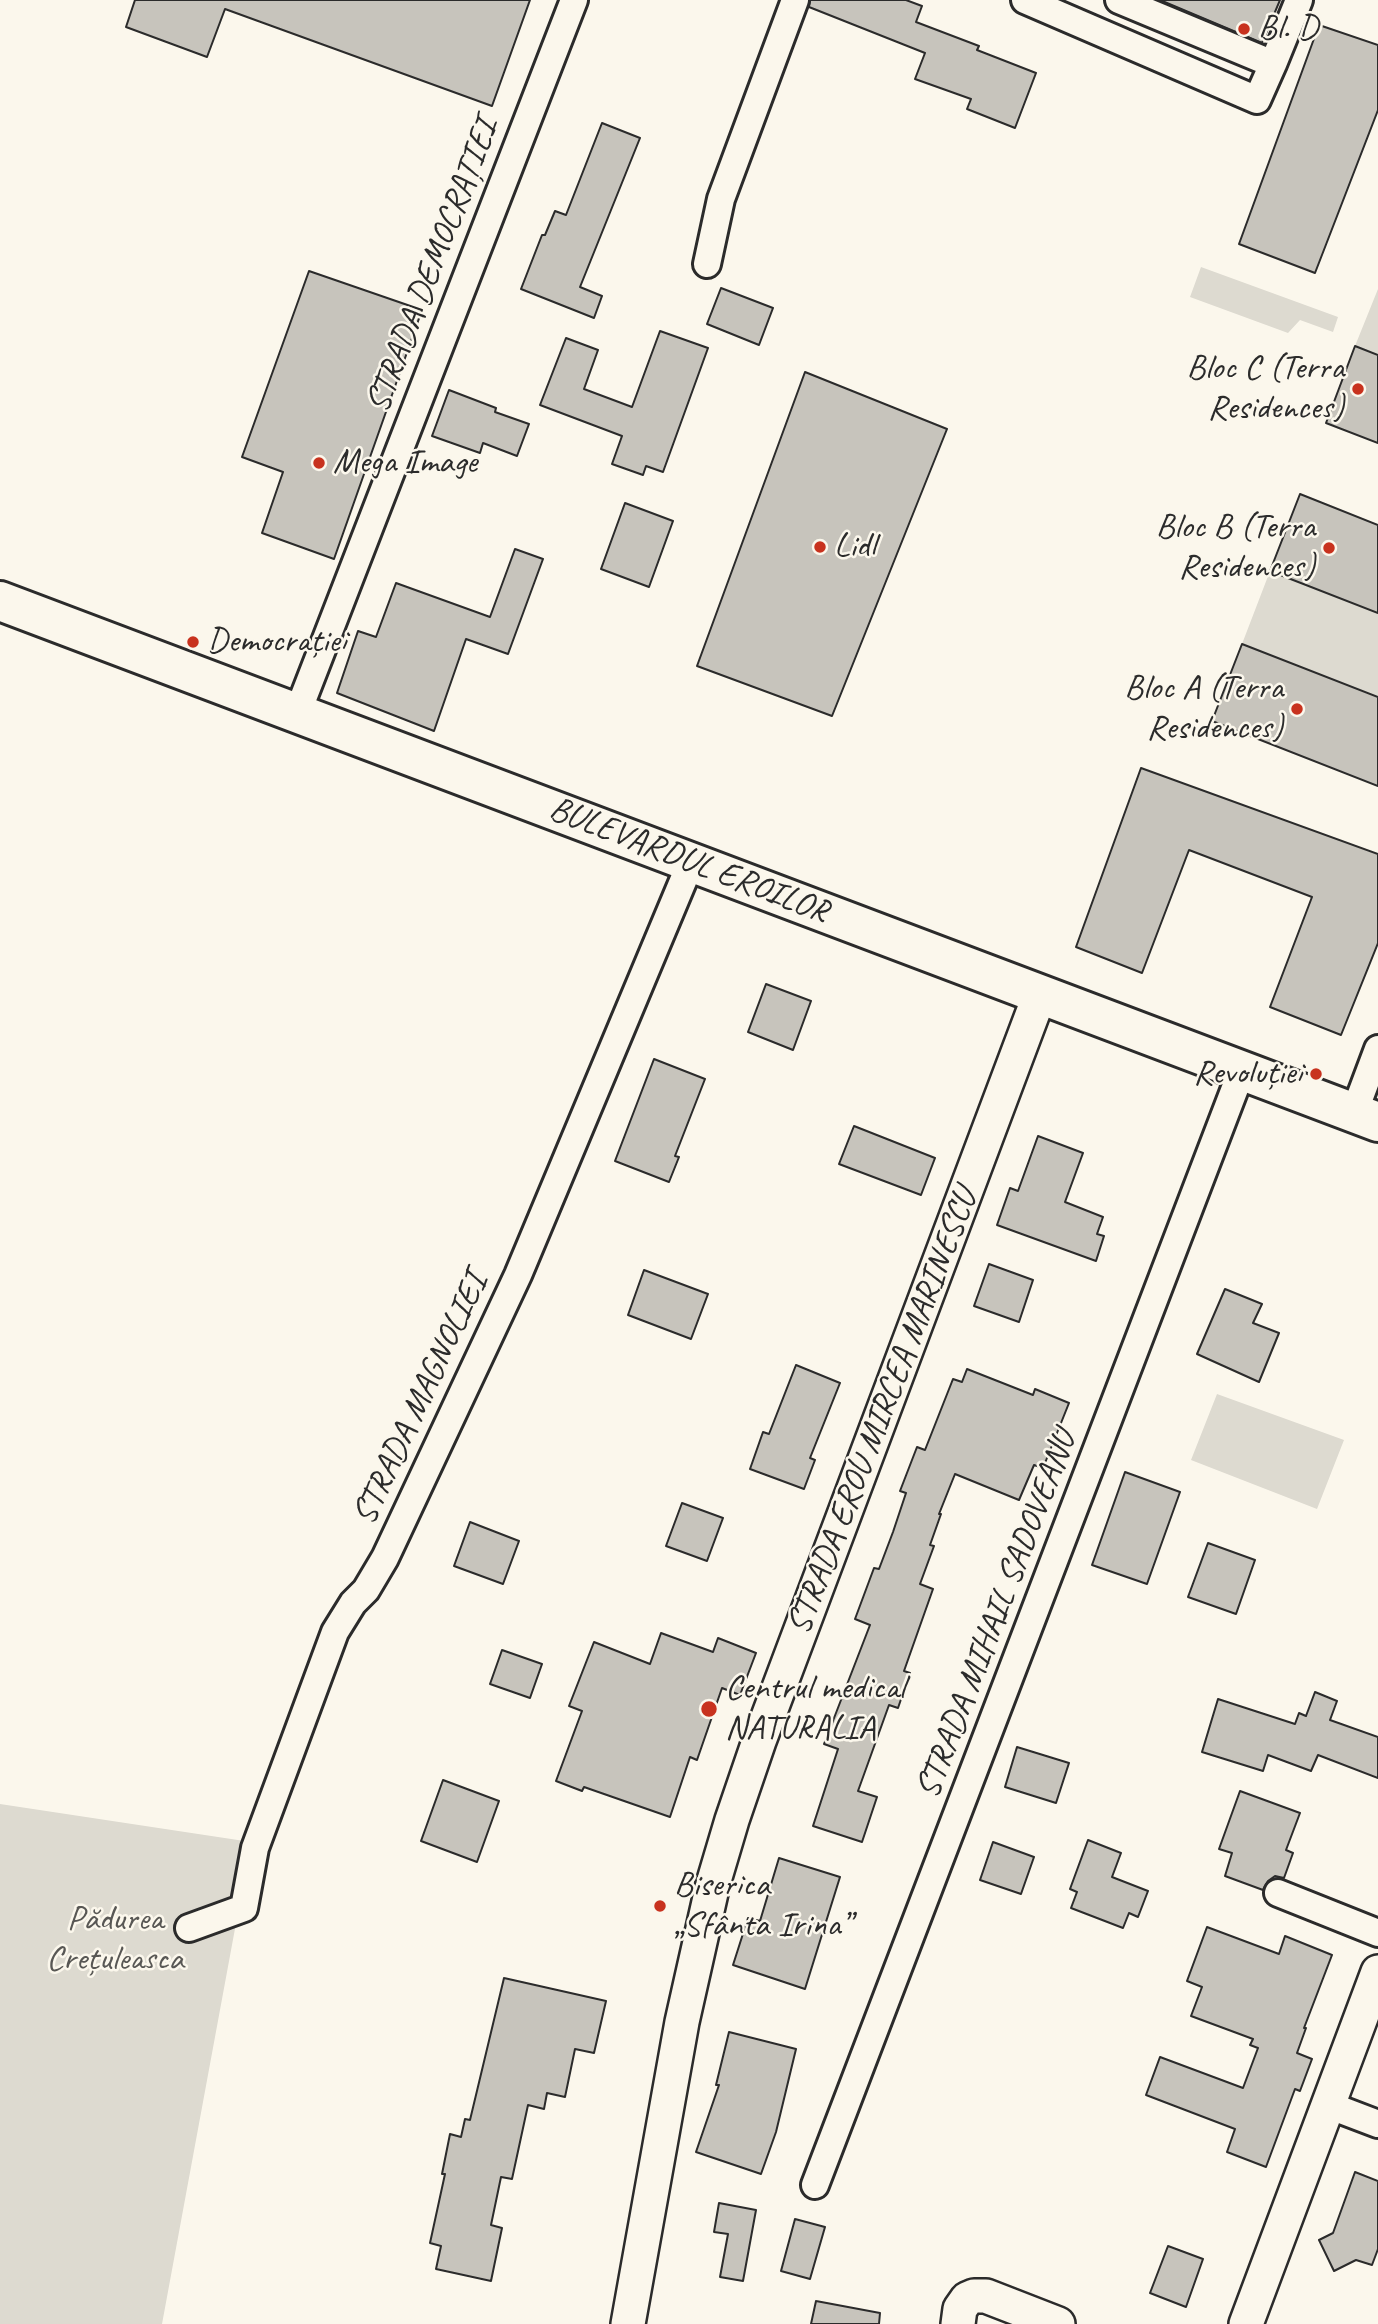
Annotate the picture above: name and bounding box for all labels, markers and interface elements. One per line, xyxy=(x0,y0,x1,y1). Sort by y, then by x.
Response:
place label: Bl. D xyxy=(1258,8,1318,50)
marker: Bl. D xyxy=(1236,21,1252,37)
street label: STRADA DEMOCRAȚIEI xyxy=(358,113,508,419)
place label: Bloc C (Terra Residences) xyxy=(1186,348,1344,430)
marker: Bloc C (Terra Residences) xyxy=(1350,381,1366,397)
place label: Mega Image xyxy=(333,442,477,484)
marker: Mega Image xyxy=(311,455,327,471)
place label: Bloc B (Terra Residences) xyxy=(1156,507,1315,589)
place label: Lidl xyxy=(834,526,875,568)
marker: Lidl xyxy=(812,539,828,555)
marker: Bloc B (Terra Residences) xyxy=(1321,540,1337,556)
place label: Democrației xyxy=(207,621,346,663)
marker: Democrației xyxy=(185,634,201,650)
place label: Bloc A (Terra Residences) xyxy=(1124,668,1283,750)
marker: Bloc A (Terra Residences) xyxy=(1289,701,1305,717)
street label: BULEVARDUL EROILOR xyxy=(543,788,835,934)
place label: Revoluției xyxy=(1193,1053,1302,1095)
marker: Revoluției xyxy=(1308,1066,1324,1082)
street label: STRADA EROU MIRCEA MARINESCU xyxy=(779,1184,987,1640)
street label: STRADA MAGNOLIEI xyxy=(344,1266,498,1532)
street label: STRADA MIHAIL SADOVEANU xyxy=(908,1425,1086,1805)
place label: Centrul medical NATURALIA xyxy=(725,1668,905,1750)
marker: Centrul medical NATURALIA xyxy=(699,1699,719,1719)
place label: Biserica „Sfânta Irina” xyxy=(674,1865,850,1947)
marker: Biserica „Sfânta Irina” xyxy=(652,1898,668,1914)
park label: Pădurea Crețuleasca xyxy=(46,1899,184,1981)

